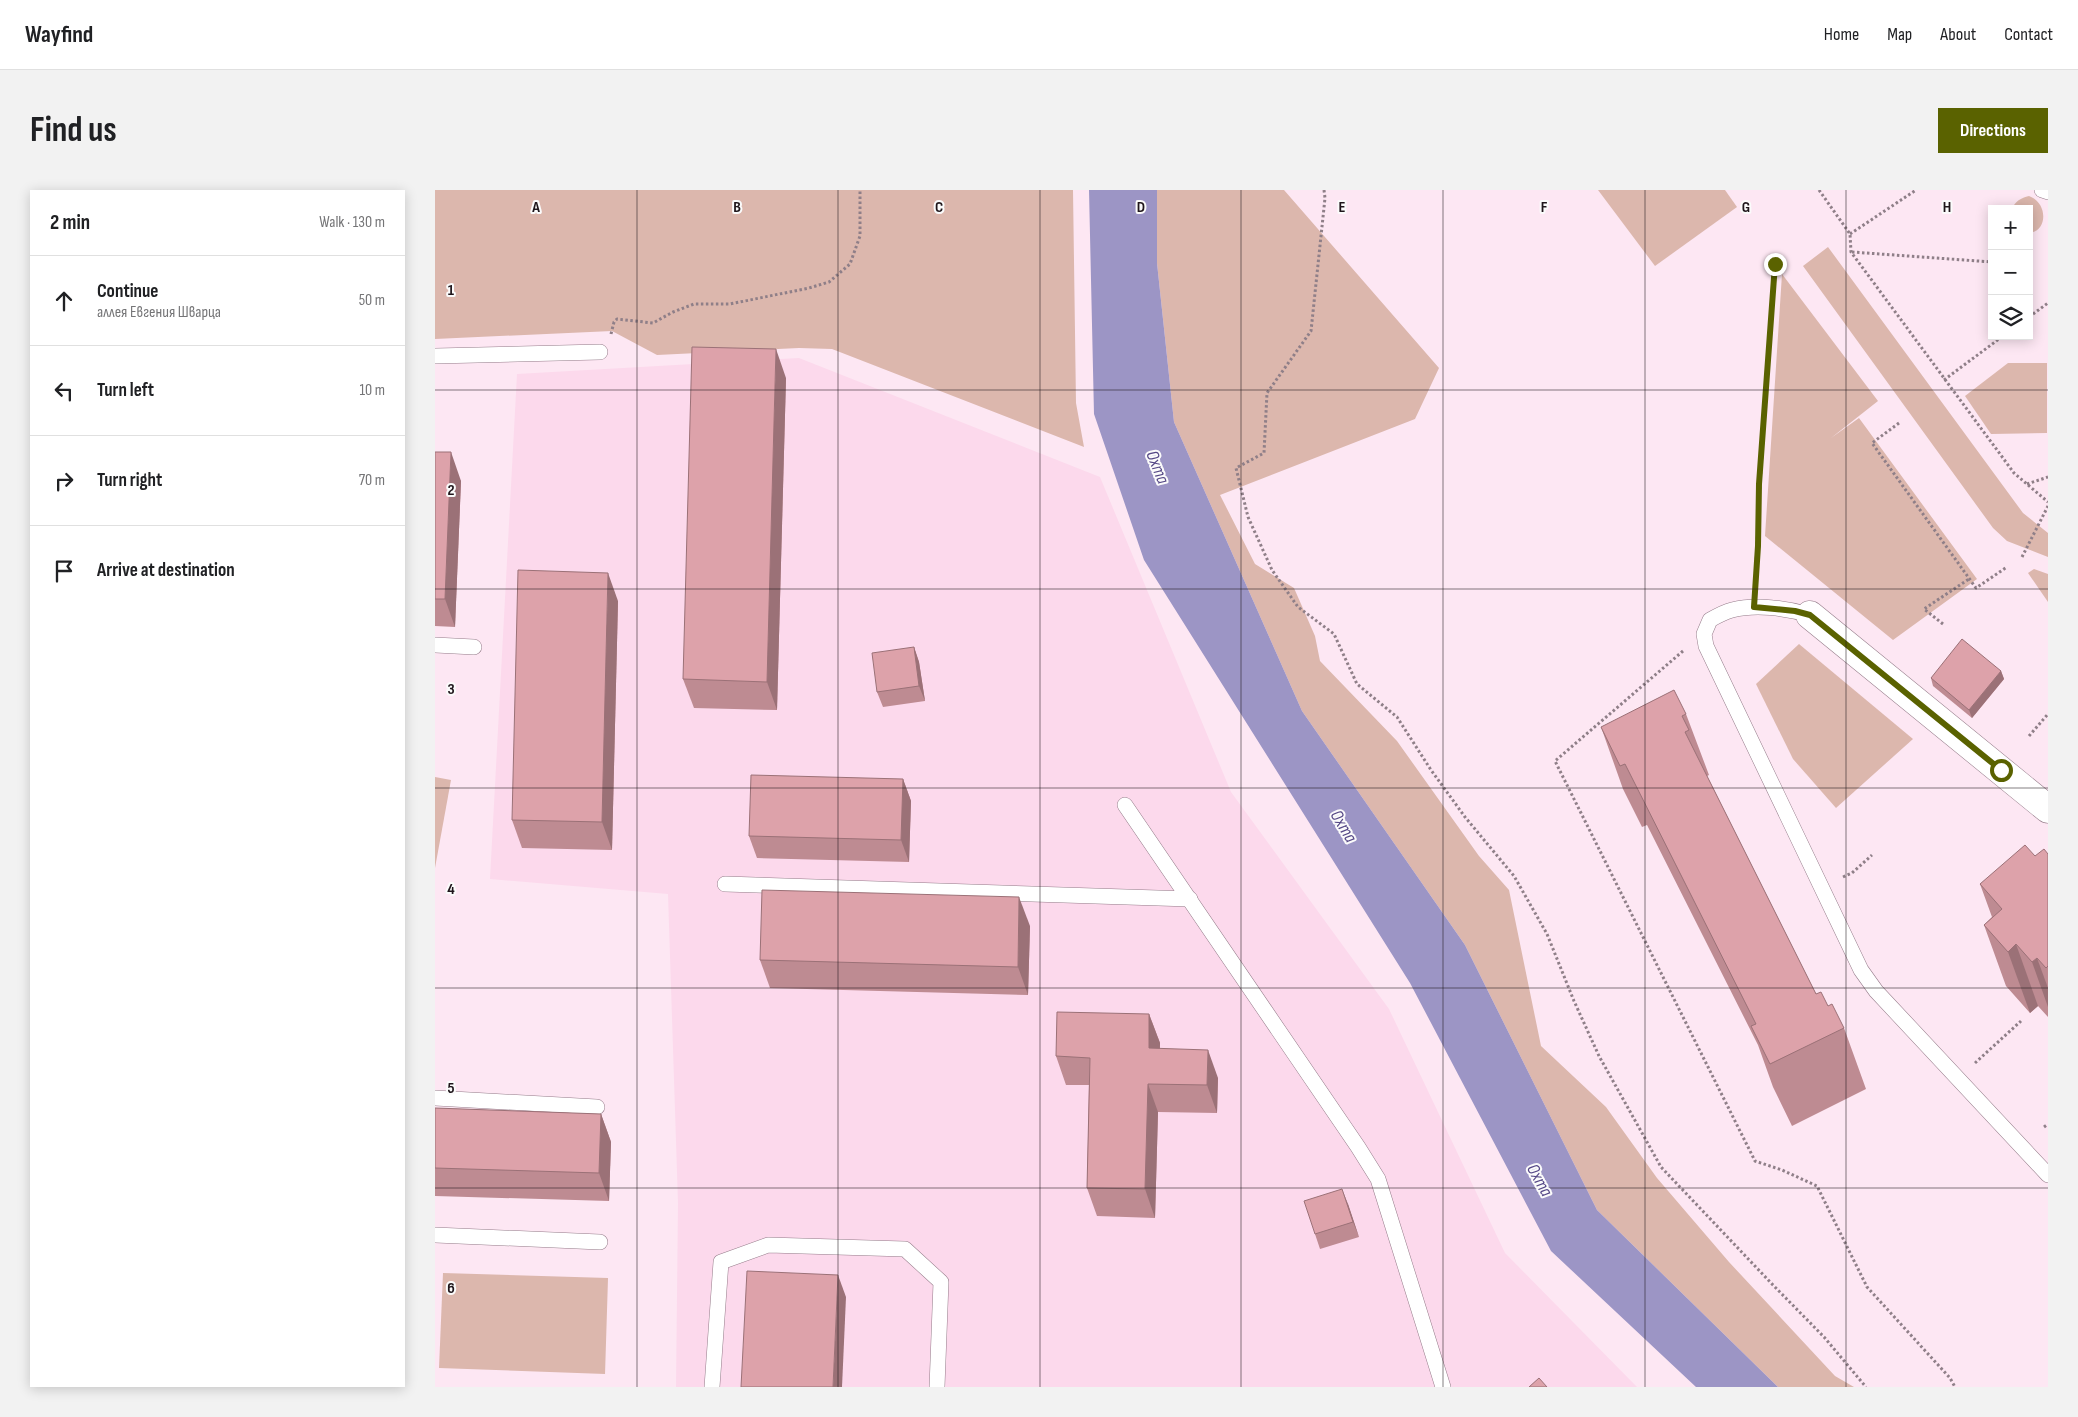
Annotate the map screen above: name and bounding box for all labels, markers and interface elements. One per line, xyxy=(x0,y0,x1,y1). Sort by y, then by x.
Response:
text: Wayfind xyxy=(25,20,93,49)
text: Home xyxy=(1824,24,1859,45)
text: Map xyxy=(1887,24,1912,45)
text: About xyxy=(1940,24,1976,45)
text: Contact xyxy=(2004,24,2053,45)
button: Directions xyxy=(1938,108,2048,153)
text: Find us xyxy=(30,109,117,152)
text: A xyxy=(531,198,540,217)
text: B xyxy=(733,198,741,217)
text: C xyxy=(935,198,943,217)
text: D xyxy=(1137,198,1145,217)
text: E xyxy=(1339,198,1346,217)
text: F xyxy=(1541,198,1548,217)
text: G xyxy=(1742,198,1750,217)
text: H xyxy=(1943,198,1951,217)
map controls xyxy=(1988,205,2033,340)
button: + xyxy=(1988,205,2033,250)
text: 2 min xyxy=(50,210,90,235)
text: Walk · 130 m xyxy=(319,213,385,232)
button: − xyxy=(1988,250,2033,295)
route end xyxy=(1764,253,1787,276)
text: Continue xyxy=(97,280,158,303)
text: 1 xyxy=(448,281,455,300)
icon: ahead xyxy=(50,287,78,315)
text: 50 m xyxy=(359,291,385,310)
button: layers xyxy=(1988,295,2033,340)
text: аллея Евгения Шварца xyxy=(97,303,221,322)
icon: left xyxy=(50,377,78,405)
text: Turn left xyxy=(97,379,154,402)
text: 10 m xyxy=(359,381,385,400)
water label: Охта xyxy=(1141,448,1174,488)
icon: right xyxy=(50,467,78,495)
text: Turn right xyxy=(97,469,162,492)
text: 70 m xyxy=(359,471,385,490)
text: 2 xyxy=(447,481,455,500)
icon: arrive xyxy=(50,557,78,585)
text: Arrive at destination xyxy=(97,559,235,582)
text: 3 xyxy=(447,680,455,699)
route start xyxy=(1990,759,2013,782)
water label: Охта xyxy=(1326,806,1362,847)
text: 4 xyxy=(447,880,455,899)
text: 5 xyxy=(447,1079,455,1098)
water label: Охта xyxy=(1522,1160,1557,1201)
text: 6 xyxy=(447,1279,455,1298)

